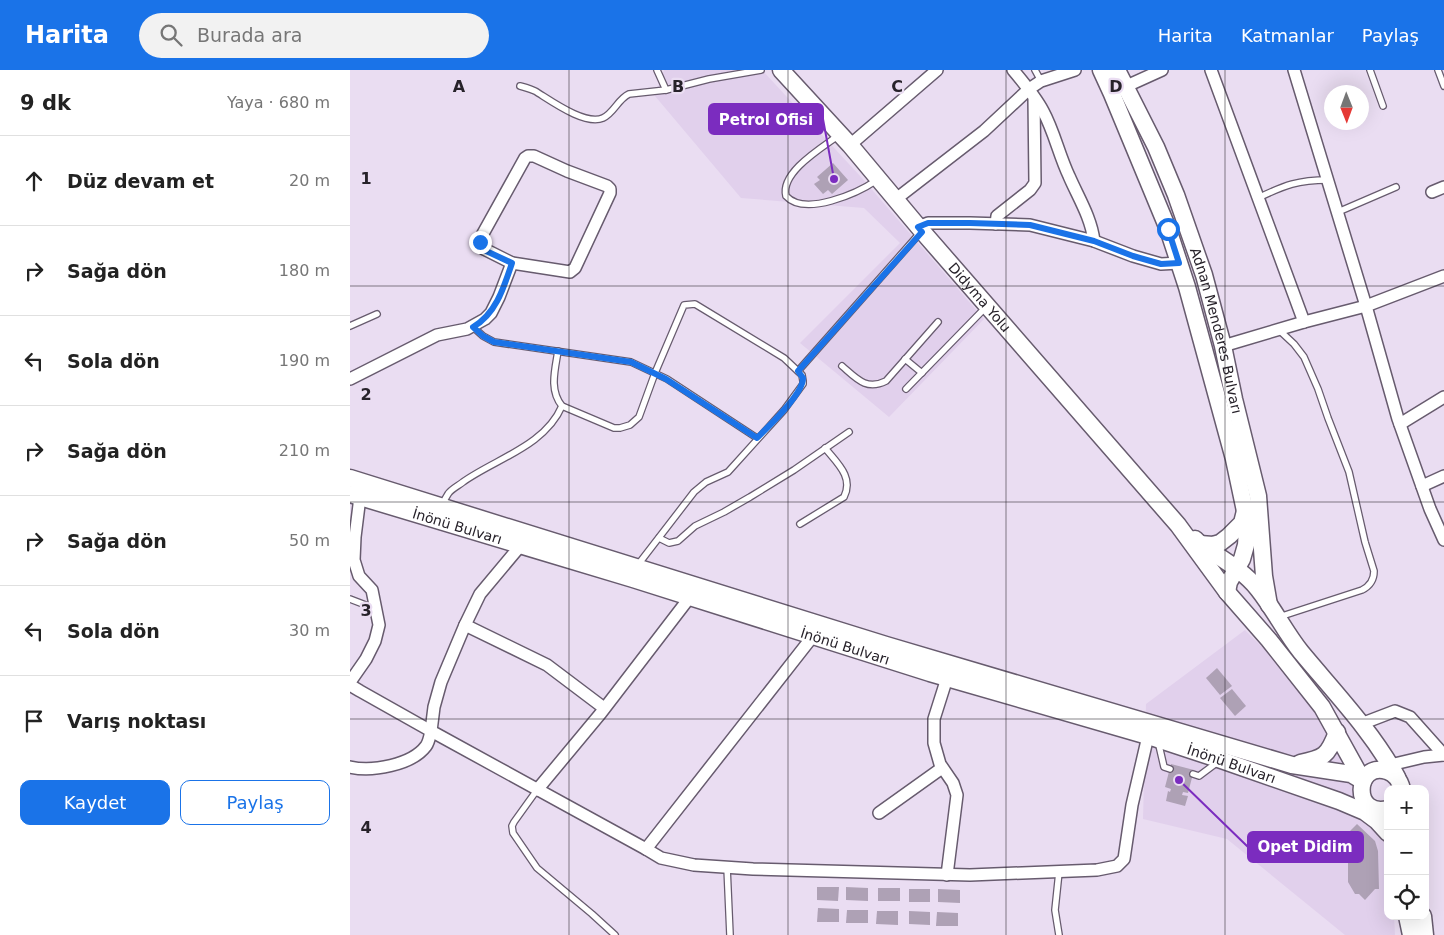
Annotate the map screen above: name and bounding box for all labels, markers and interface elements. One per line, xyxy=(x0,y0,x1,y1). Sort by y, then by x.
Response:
search box xyxy=(139,13,489,58)
text: Harita xyxy=(25,21,109,49)
icon: search xyxy=(157,21,185,49)
text: Burada ara xyxy=(197,24,302,46)
text: Harita xyxy=(1158,25,1213,46)
text: Katmanlar xyxy=(1241,25,1334,46)
text: Paylaş xyxy=(1362,25,1419,46)
text: A xyxy=(453,77,466,96)
text: B xyxy=(672,77,684,96)
text: C xyxy=(891,77,903,96)
text: D xyxy=(1109,77,1123,96)
north arrow xyxy=(1324,85,1369,130)
text: 9 dk xyxy=(20,91,71,115)
text: Yaya · 680 m xyxy=(227,93,330,112)
callout: Petrol Ofisi xyxy=(709,104,823,134)
text: Petrol Ofisi xyxy=(719,111,813,129)
icon: ahead xyxy=(20,167,48,195)
text: 1 xyxy=(360,169,372,188)
text: Düz devam et xyxy=(67,170,214,192)
text: 20 m xyxy=(289,171,330,190)
route start xyxy=(1157,218,1180,241)
route end xyxy=(469,231,492,254)
street label: Adnan Menderes Bulvarı xyxy=(1187,245,1245,415)
icon: right xyxy=(20,257,48,285)
street label: Didyma Yolu xyxy=(945,259,1014,335)
text: Sağa dön xyxy=(67,260,167,282)
text: 180 m xyxy=(279,261,330,280)
icon: left xyxy=(20,347,48,375)
text: Sola dön xyxy=(67,350,160,372)
text: 190 m xyxy=(279,351,330,370)
text: 2 xyxy=(360,385,372,404)
icon: right xyxy=(20,437,48,465)
text: Sağa dön xyxy=(67,440,167,462)
text: 210 m xyxy=(279,441,330,460)
street label: İnönü Bulvarı xyxy=(411,504,504,547)
icon: right xyxy=(20,527,48,555)
text: Sağa dön xyxy=(67,530,167,552)
text: 50 m xyxy=(289,531,330,550)
text: 3 xyxy=(360,601,372,620)
icon: left xyxy=(20,617,48,645)
text: Sola dön xyxy=(67,620,160,642)
text: 30 m xyxy=(289,621,330,640)
street label: İnönü Bulvarı xyxy=(799,624,892,668)
icon: arrive xyxy=(20,707,48,735)
text: Varış noktası xyxy=(67,710,206,732)
street label: İnönü Bulvarı xyxy=(1185,740,1278,786)
button: Kaydet xyxy=(20,780,170,825)
button: Paylaş xyxy=(180,780,330,825)
map controls xyxy=(1384,785,1429,920)
button: + xyxy=(1384,785,1429,830)
text: 4 xyxy=(360,818,372,837)
button: − xyxy=(1384,830,1429,875)
callout: Opet Didim xyxy=(1248,832,1363,862)
text: Opet Didim xyxy=(1257,838,1353,856)
button: locate xyxy=(1384,875,1429,920)

